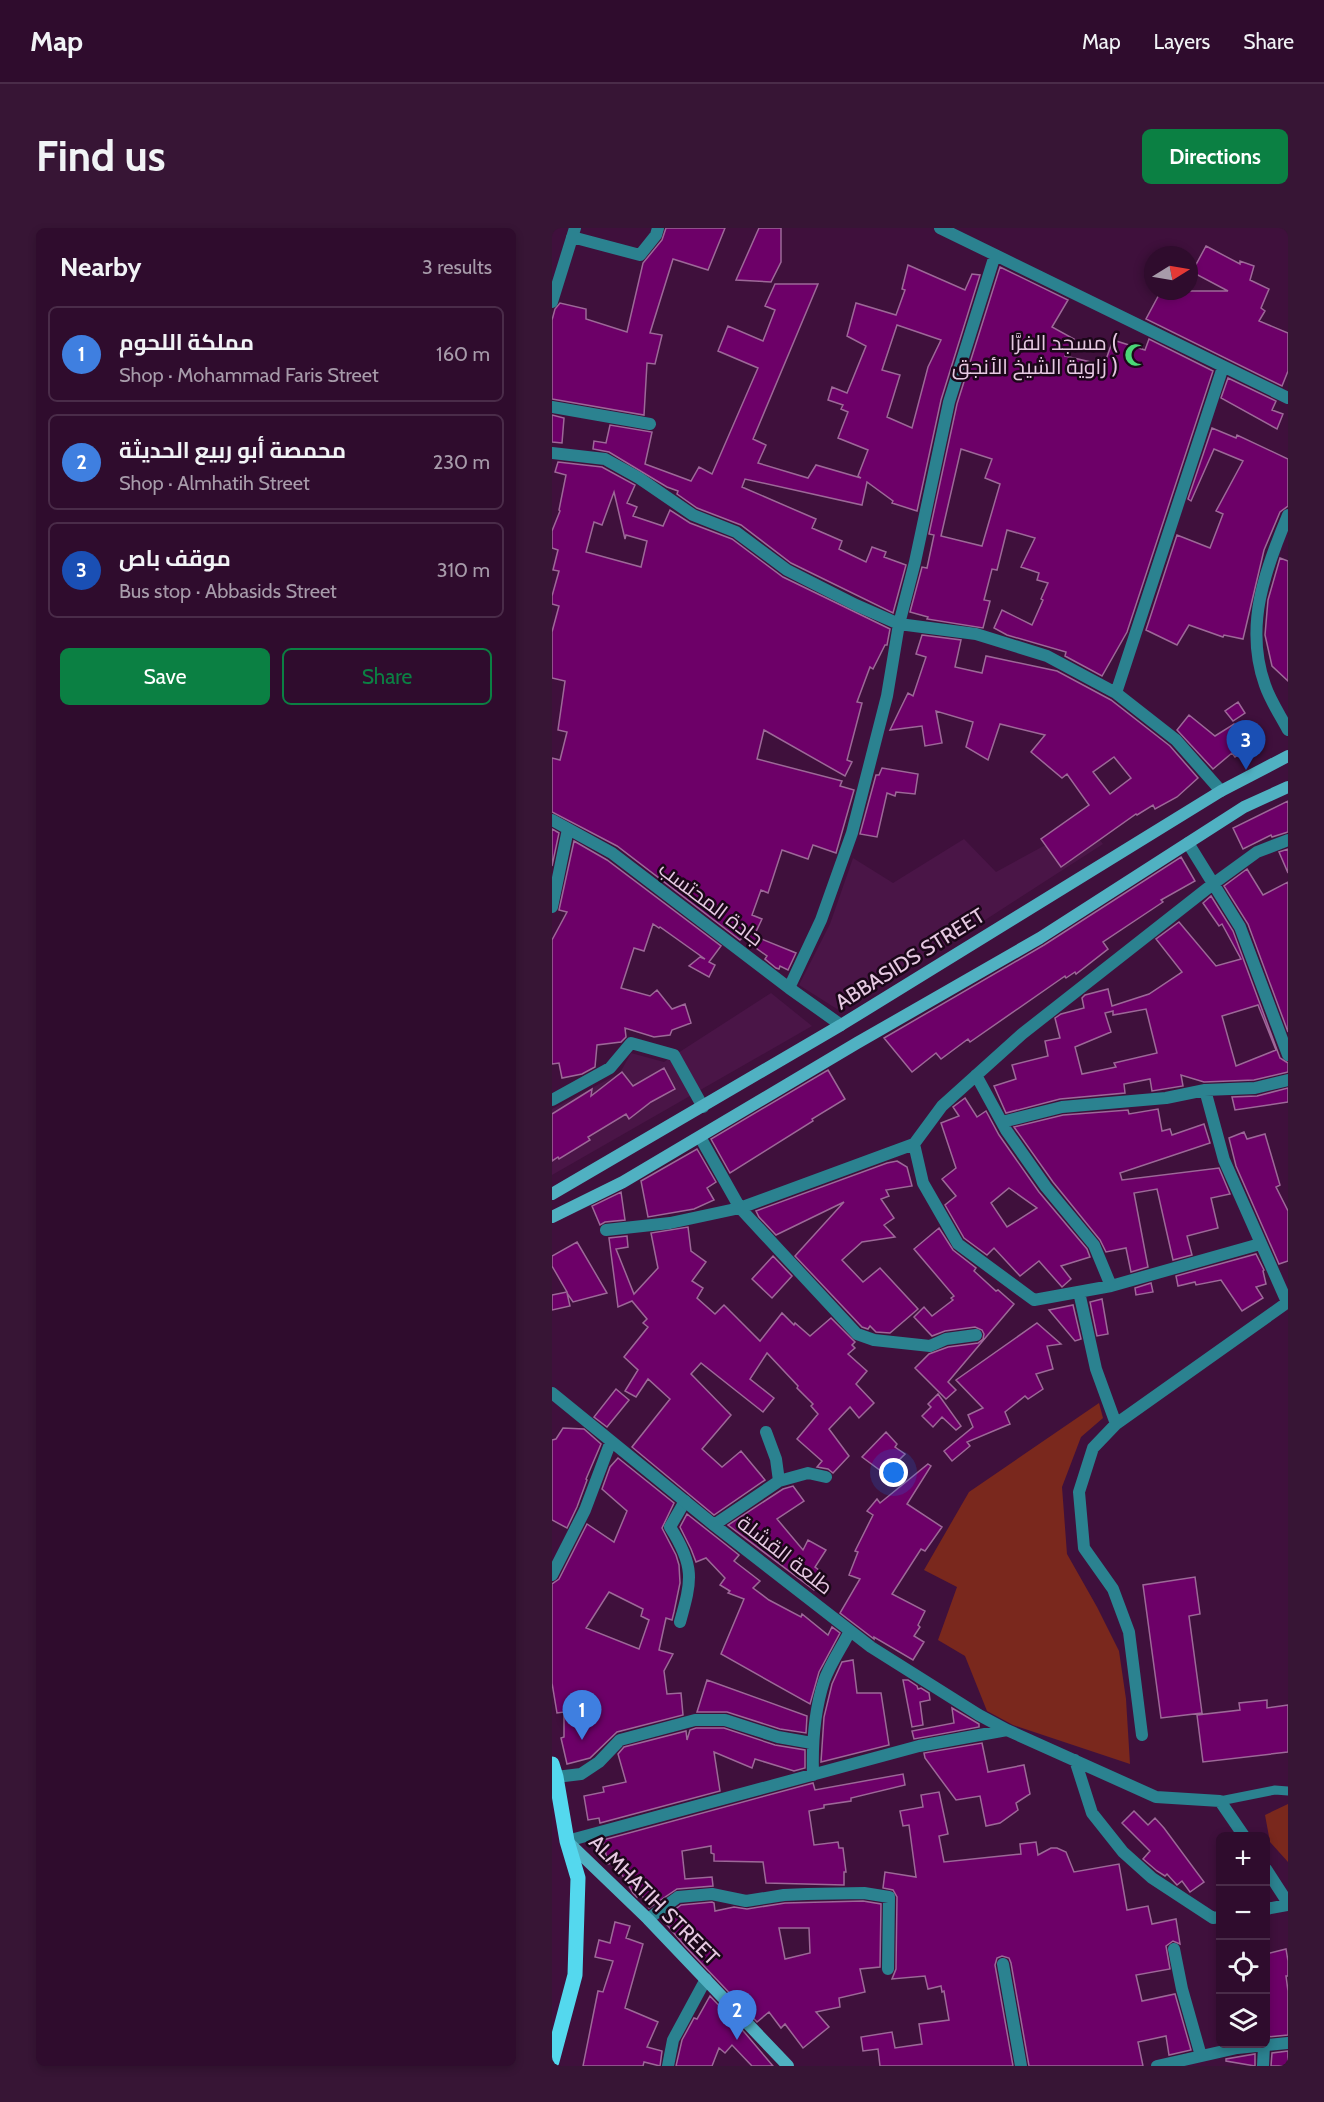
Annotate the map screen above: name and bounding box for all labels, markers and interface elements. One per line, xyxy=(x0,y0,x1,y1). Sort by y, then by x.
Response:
text: Map xyxy=(30,24,83,58)
text: Map xyxy=(1082,29,1121,54)
text: Layers xyxy=(1154,29,1210,54)
text: Share xyxy=(1243,29,1294,54)
button: Directions xyxy=(1142,129,1288,184)
text: Find us xyxy=(36,130,165,182)
north arrow xyxy=(1144,246,1198,300)
text: Nearby xyxy=(60,251,141,283)
text: 3 results xyxy=(422,255,492,279)
text: مملكة اللحوم xyxy=(119,329,254,356)
place label: مسجد الفرَّا ( زاوية الشيخ الأنجق ) xyxy=(952,330,1118,381)
text: 1 xyxy=(78,342,85,366)
text: 160 m xyxy=(436,342,490,366)
mosque icon: مسجد الفرَّا ( زاوية الشيخ الأنجق ) xyxy=(1123,342,1149,368)
text: Shop · Mohammad Faris Street xyxy=(119,363,379,387)
text: محمصة أبو ربيع الحديثة xyxy=(119,437,346,464)
text: 2 xyxy=(76,450,87,474)
text: 230 m xyxy=(433,450,490,474)
text: Shop · Almhatih Street xyxy=(119,471,310,495)
text: موقف باص xyxy=(119,545,231,572)
text: 3 xyxy=(76,558,87,582)
text: 310 m xyxy=(437,558,490,582)
text: Bus stop · Abbasids Street xyxy=(119,579,337,603)
button: Save xyxy=(60,648,270,705)
button: Share xyxy=(282,648,492,705)
pin: 3 xyxy=(1226,720,1266,770)
street label: جادة المحتسب xyxy=(654,856,769,951)
street label: ABBASIDS STREET xyxy=(830,903,989,1015)
your location xyxy=(879,1458,908,1487)
street label: طلعة القشلة xyxy=(733,1510,838,1599)
pin: 1 xyxy=(562,1690,602,1740)
street label: ALMHATIH STREET xyxy=(584,1829,725,1970)
map controls xyxy=(1216,1832,1270,2048)
button: + xyxy=(1216,1832,1270,1886)
button: − xyxy=(1216,1886,1270,1940)
button: locate xyxy=(1216,1940,1270,1994)
pin: 2 xyxy=(718,1990,756,2040)
button: layers xyxy=(1216,1994,1270,2048)

